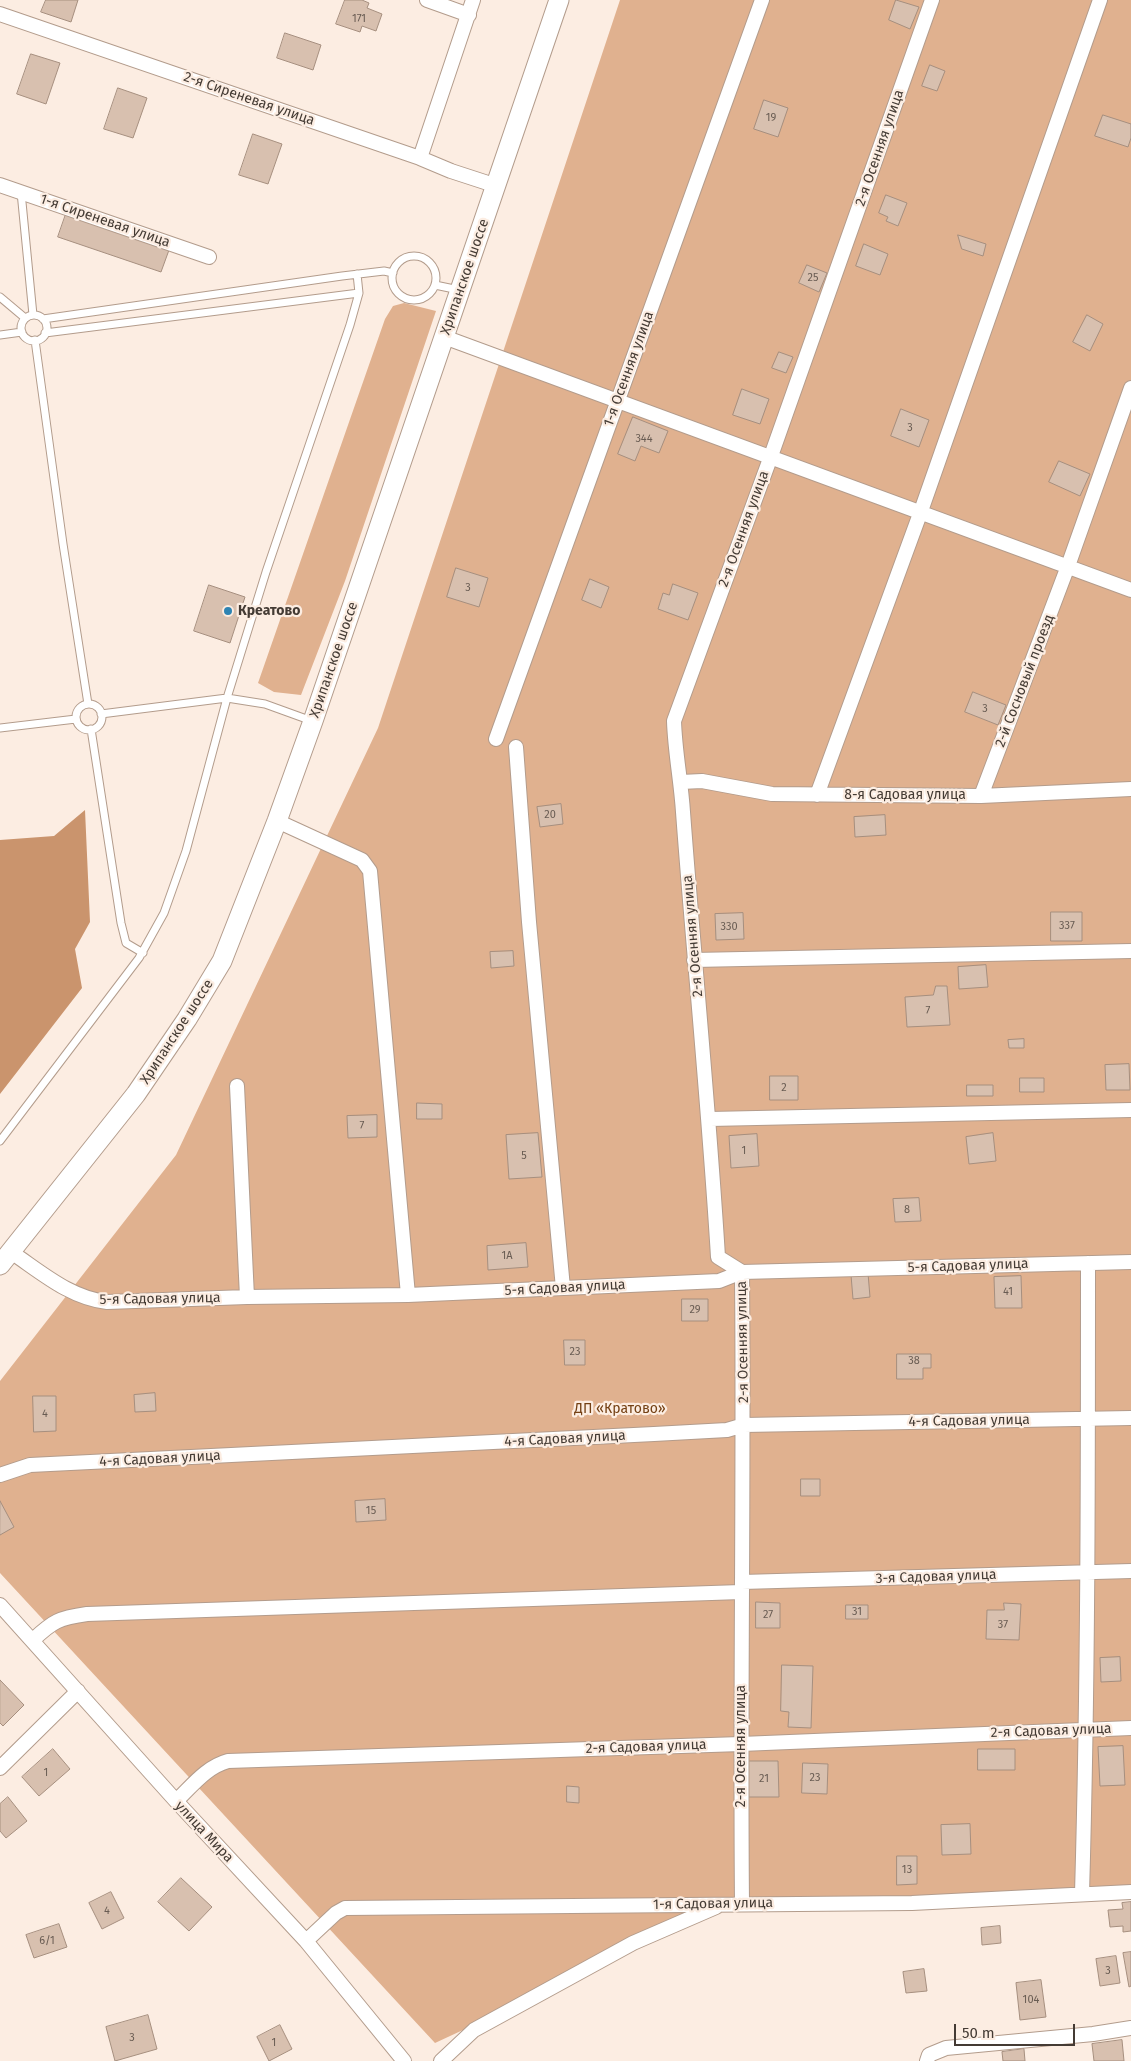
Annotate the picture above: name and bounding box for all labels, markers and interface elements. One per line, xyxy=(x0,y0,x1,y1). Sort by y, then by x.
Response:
house number: 171 xyxy=(352,12,366,26)
street label: 2-я Сиреневая улица xyxy=(181,69,317,129)
street label: 2-я Осенняя улица xyxy=(852,87,908,209)
house number: 19 xyxy=(766,111,776,125)
street label: 1-я Сиреневая улица xyxy=(38,191,172,251)
street label: Хрипанское шоссе xyxy=(437,217,493,337)
house number: 25 xyxy=(808,271,818,285)
street label: 1-я Осенняя улица xyxy=(600,309,658,429)
house number: 3 xyxy=(907,421,913,435)
house number: 344 xyxy=(635,432,653,446)
street label: 2-я Осенняя улица xyxy=(715,469,773,589)
house number: 3 xyxy=(465,581,471,595)
street label: Хрипанское шоссе xyxy=(306,600,362,720)
place label: Креатово xyxy=(238,603,300,619)
marker: Креатово xyxy=(222,605,234,617)
street label: 2-й Сосновый проезд xyxy=(992,612,1058,750)
house number: 3 xyxy=(982,702,988,716)
street label: 8-я Садовая улица xyxy=(844,787,966,803)
house number: 20 xyxy=(544,808,556,822)
street label: 2-я Осенняя улица xyxy=(679,874,707,998)
house number: 337 xyxy=(1059,919,1075,933)
house number: 330 xyxy=(720,920,738,934)
street label: Хрипанское шоссе xyxy=(137,976,217,1088)
house number: 7 xyxy=(926,1004,930,1018)
house number: 2 xyxy=(781,1081,787,1095)
house number: 7 xyxy=(360,1119,364,1133)
house number: 1 xyxy=(742,1144,746,1158)
house number: 5 xyxy=(521,1149,527,1163)
house number: 8 xyxy=(904,1203,910,1217)
house number: 1А xyxy=(501,1249,513,1263)
street label: 5-я Садовая улица xyxy=(907,1255,1029,1277)
street label: 5-я Садовая улица xyxy=(504,1276,626,1300)
street label: 2-я Осенняя улица xyxy=(734,1281,752,1403)
house number: 41 xyxy=(1003,1285,1013,1299)
street label: 5-я Садовая улица xyxy=(99,1290,221,1308)
house number: 29 xyxy=(689,1303,701,1317)
house number: 23 xyxy=(570,1345,580,1359)
house number: 38 xyxy=(908,1354,920,1368)
park label: ДП «Кратово» xyxy=(574,1401,666,1417)
house number: 4 xyxy=(42,1407,48,1421)
street label: 4-я Садовая улица xyxy=(908,1412,1030,1430)
street label: 4-я Садовая улица xyxy=(504,1427,626,1451)
street label: 4-я Садовая улица xyxy=(99,1447,221,1471)
house number: 15 xyxy=(366,1504,376,1518)
street label: 3-я Садовая улица xyxy=(875,1566,997,1588)
house number: 31 xyxy=(852,1605,862,1619)
house number: 27 xyxy=(763,1608,773,1622)
house number: 37 xyxy=(998,1618,1008,1632)
street label: 2-я Осенняя улица xyxy=(733,1685,749,1807)
street label: 2-я Садовая улица xyxy=(990,1720,1112,1742)
street label: 2-я Садовая улица xyxy=(585,1736,707,1758)
house number: 1 xyxy=(44,1766,48,1780)
house number: 23 xyxy=(810,1771,820,1785)
house number: 21 xyxy=(759,1772,769,1786)
street label: улица Мира xyxy=(171,1798,237,1866)
house number: 13 xyxy=(902,1863,912,1877)
street label: 1-я Садовая улица xyxy=(653,1895,773,1913)
house number: 4 xyxy=(104,1904,110,1918)
house number: 6/1 xyxy=(39,1934,55,1948)
house number: 3 xyxy=(1105,1964,1111,1978)
house number: 104 xyxy=(1023,1993,1039,2007)
scale bar xyxy=(956,2014,1077,2046)
text: 50 m xyxy=(962,2024,995,2042)
house number: 3 xyxy=(129,2031,135,2045)
house number: 1 xyxy=(272,2036,276,2050)

